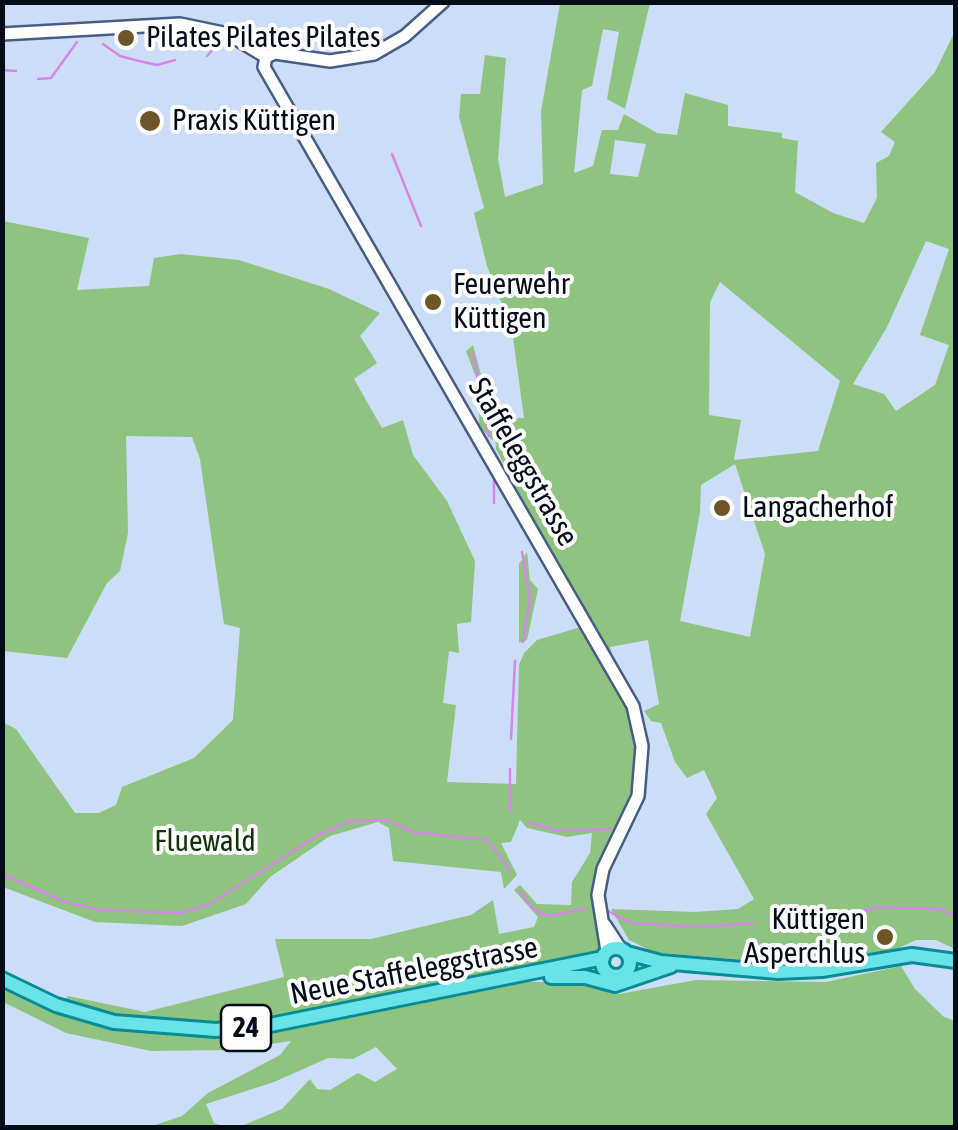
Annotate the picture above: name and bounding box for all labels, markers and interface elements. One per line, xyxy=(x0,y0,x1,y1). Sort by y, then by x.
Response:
place label: Pilates Pilates Pilates xyxy=(146,20,381,56)
marker: Pilates Pilates Pilates xyxy=(115,27,137,49)
place label: Praxis Küttigen xyxy=(172,103,336,139)
marker: Praxis Küttigen xyxy=(137,108,163,134)
place label: Feuerwehr Küttigen xyxy=(453,267,570,338)
marker: Feuerwehr Küttigen xyxy=(422,291,444,313)
street label: Staffeleggstrasse xyxy=(460,372,586,552)
place label: Langacherhof xyxy=(742,490,893,526)
marker: Langacherhof xyxy=(711,497,733,519)
park label: Fluewald xyxy=(154,824,256,860)
place label: Küttigen Asperchlus xyxy=(744,902,865,972)
marker: Küttigen Asperchlus xyxy=(874,926,896,948)
street label: Neue Staffeleggstrasse xyxy=(287,929,541,1013)
road number: 24 xyxy=(221,1005,271,1051)

